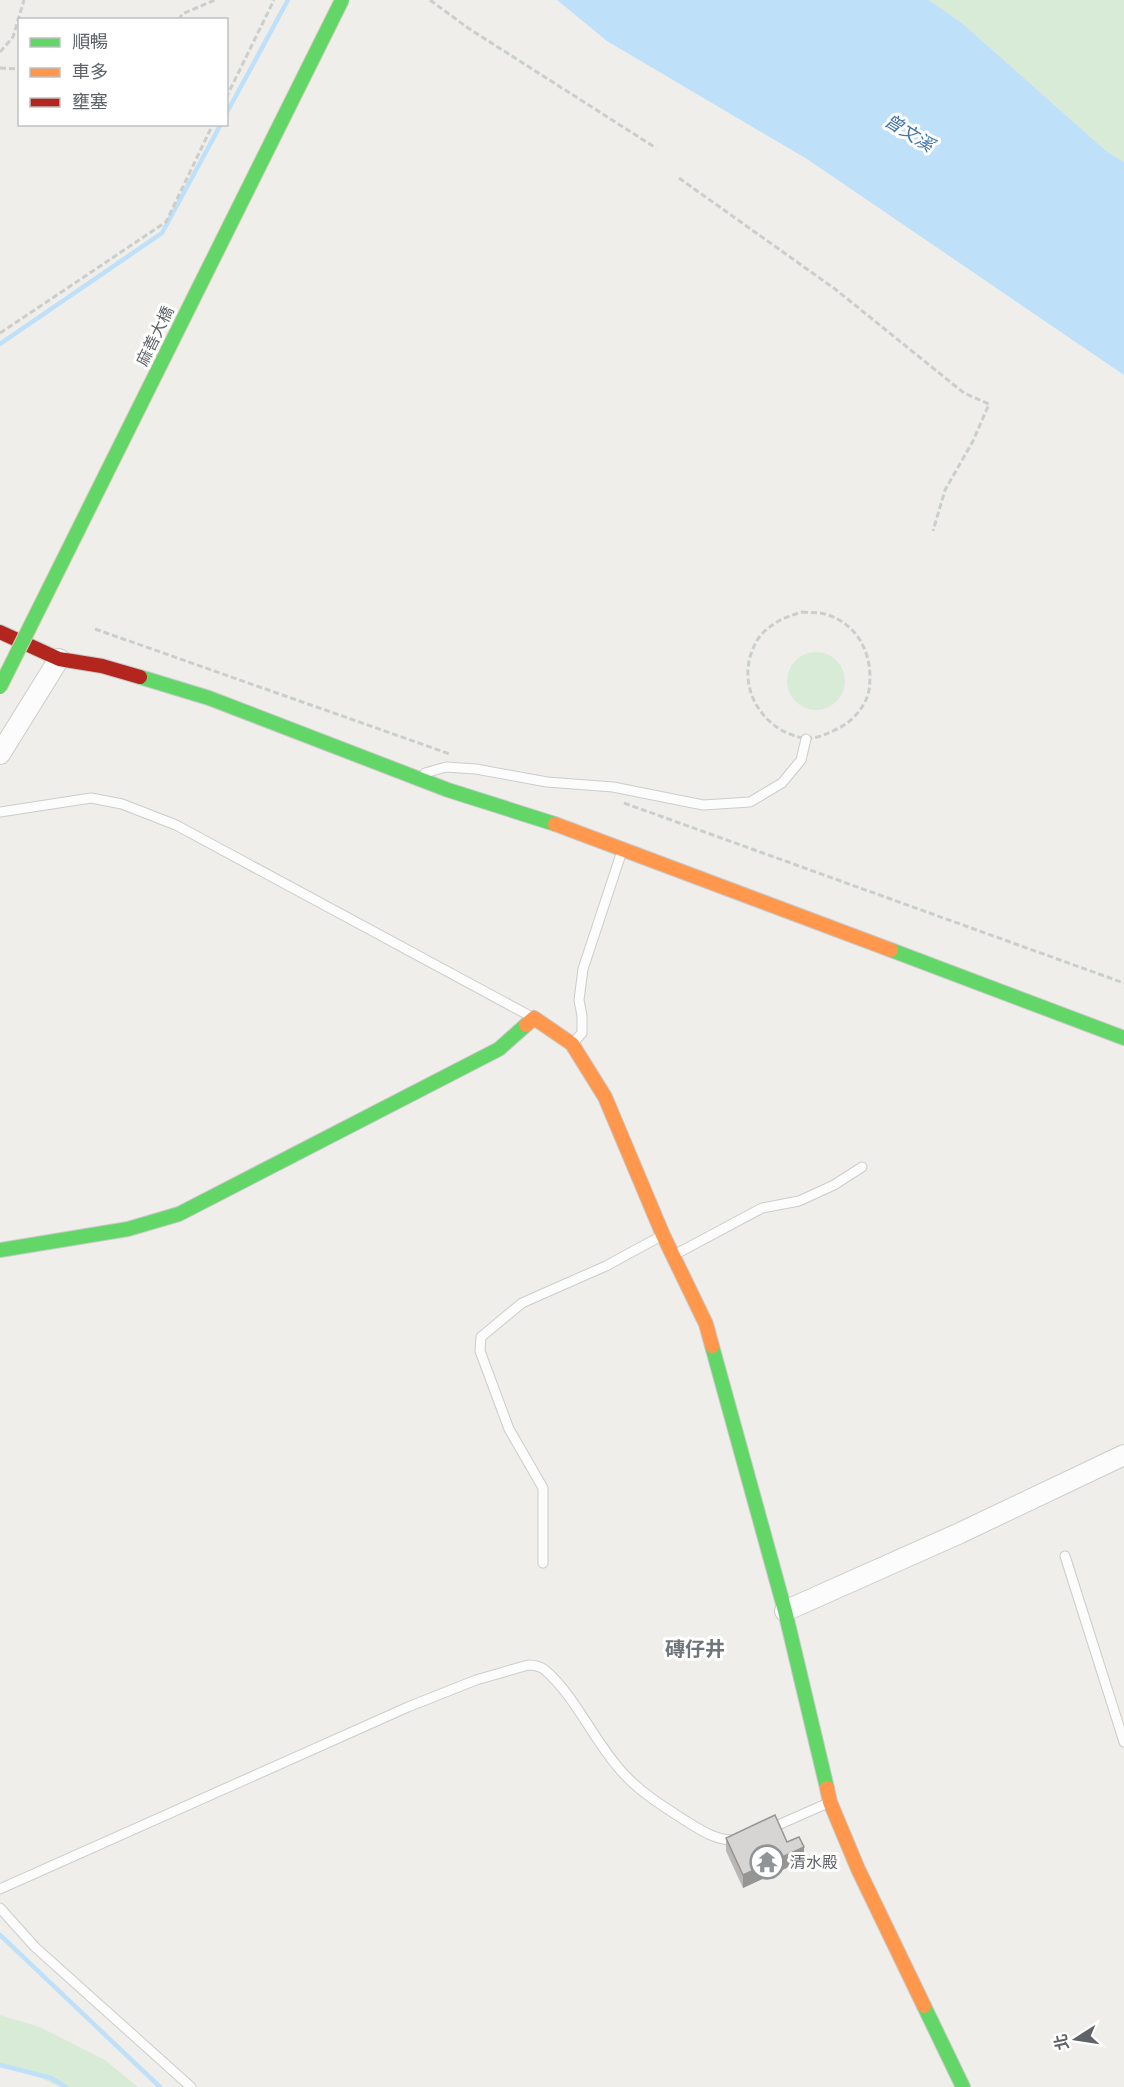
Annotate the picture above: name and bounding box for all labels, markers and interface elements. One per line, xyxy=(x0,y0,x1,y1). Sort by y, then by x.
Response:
legend xyxy=(18,18,228,126)
text: 順暢 xyxy=(72,30,108,54)
text: 車多 xyxy=(72,60,108,84)
text: 壅塞 xyxy=(72,90,108,114)
water label: 曾文溪 xyxy=(880,109,941,159)
street label: 麻善大橋 xyxy=(132,303,178,369)
district label: 磚仔井 xyxy=(665,1636,725,1662)
temple icon: 清水殿 xyxy=(749,1844,785,1880)
place label: 清水殿 xyxy=(790,1852,838,1873)
north arrow xyxy=(1046,2009,1106,2069)
text: 北 xyxy=(1050,2032,1074,2052)

